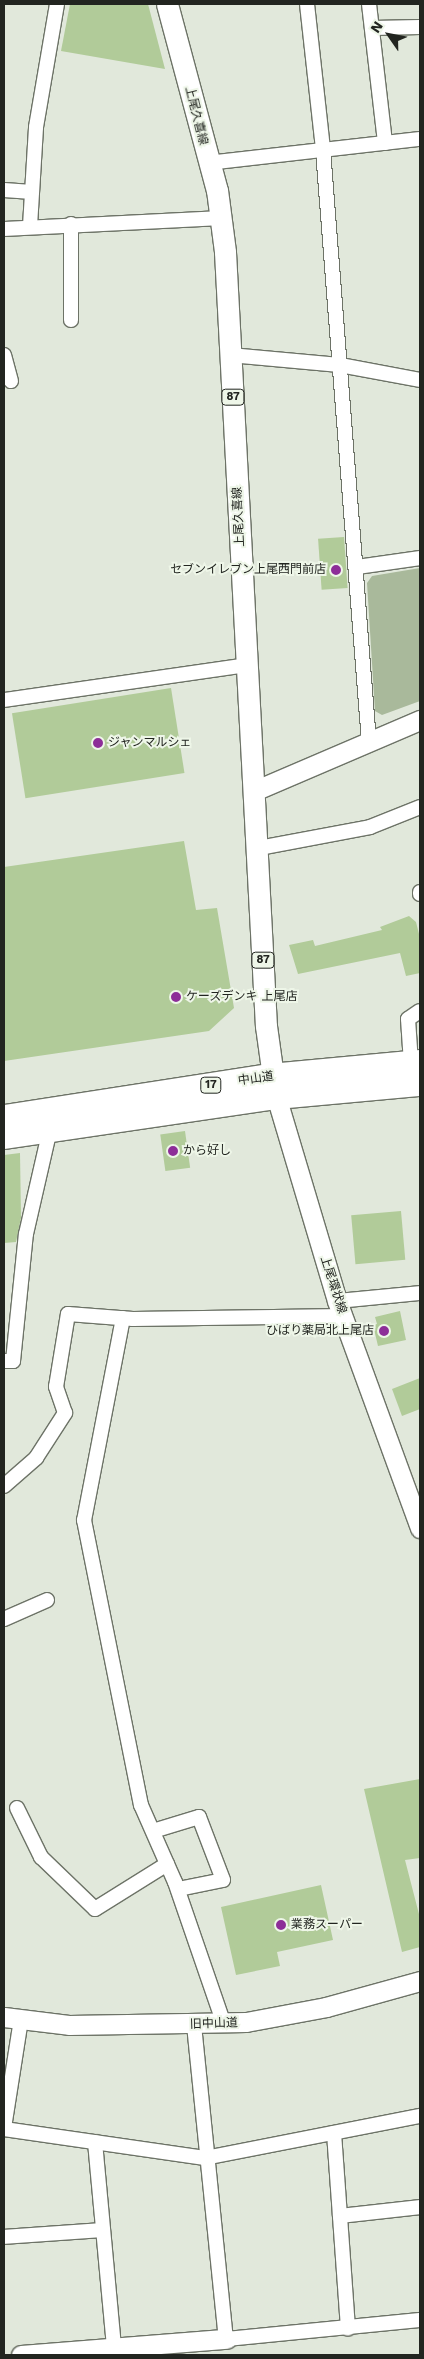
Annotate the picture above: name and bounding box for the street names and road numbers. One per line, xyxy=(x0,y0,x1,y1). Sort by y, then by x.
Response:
street label: 上尾久喜線 xyxy=(182,85,210,147)
road number: 87 xyxy=(220,388,246,406)
street label: 上尾久喜線 xyxy=(230,487,248,547)
road number: 87 xyxy=(250,952,276,968)
street label: 中山道 xyxy=(237,1069,275,1089)
road number: 17 xyxy=(200,1076,222,1094)
street label: 上尾環状線 xyxy=(317,1254,349,1316)
street label: 旧中山道 xyxy=(190,2016,238,2032)

